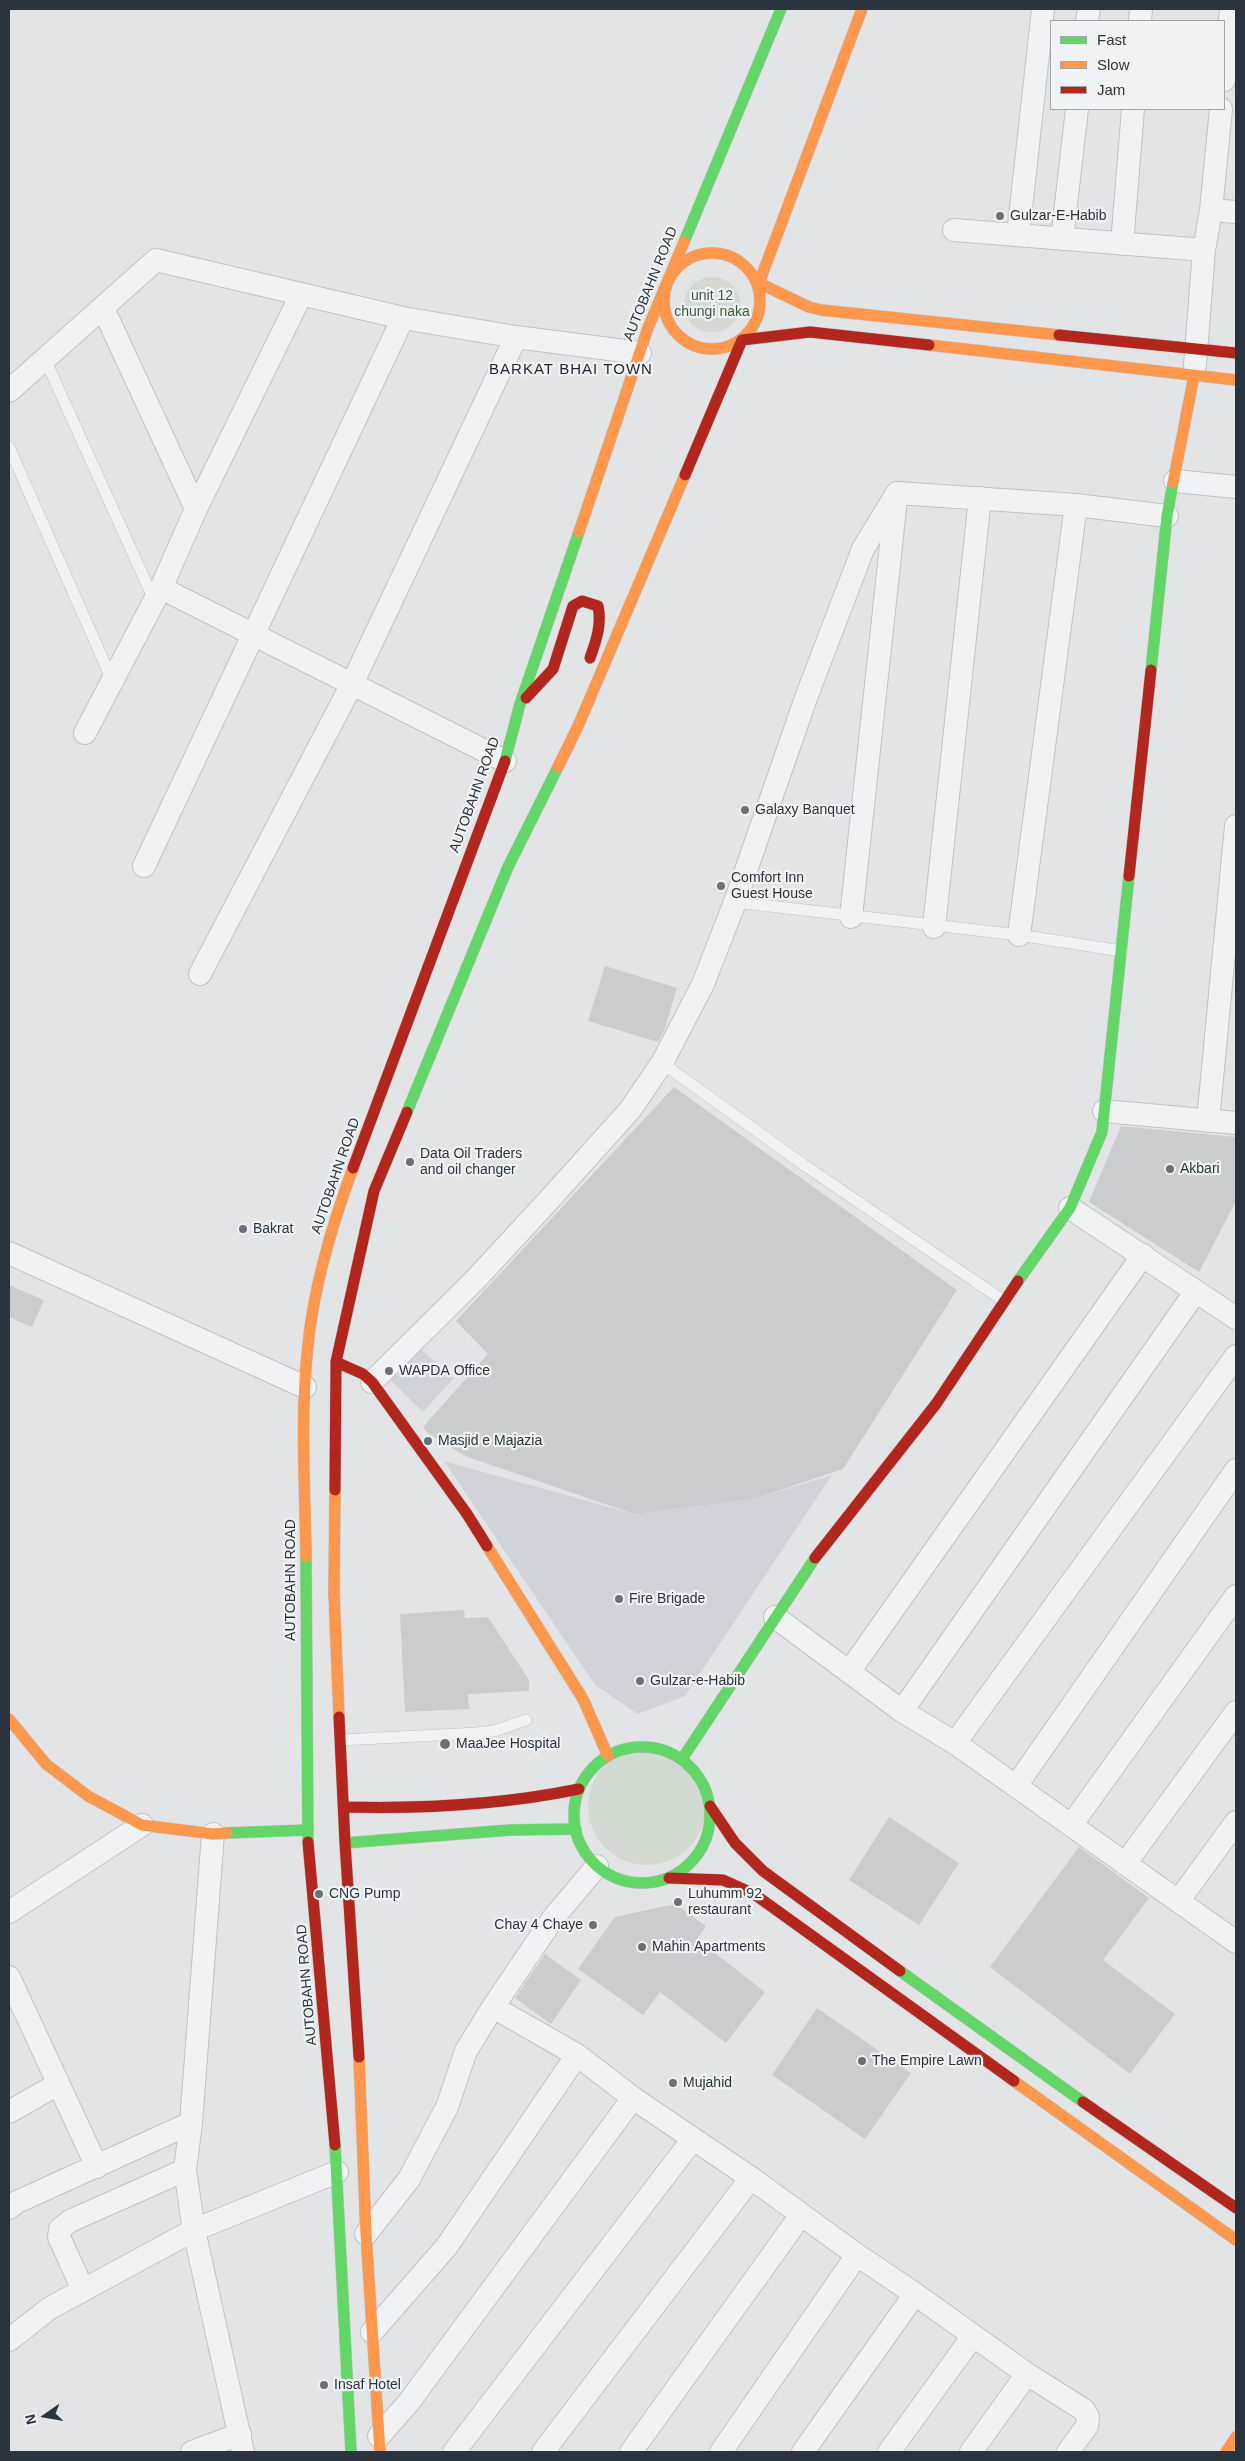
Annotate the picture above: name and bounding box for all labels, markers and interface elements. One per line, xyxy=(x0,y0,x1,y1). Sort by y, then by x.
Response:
legend xyxy=(1050,20,1225,110)
text: Fast xyxy=(1097,31,1126,48)
text: Slow xyxy=(1097,56,1130,73)
text: Jam xyxy=(1097,81,1125,98)
place label: Gulzar-E-Habib xyxy=(1010,208,1106,224)
marker: Gulzar-E-Habib xyxy=(994,210,1006,222)
street label: AUTOBAHN ROAD xyxy=(620,224,682,344)
park label: unit 12 chungi naka xyxy=(674,288,750,321)
district label: BARKAT BHAI TOWN xyxy=(487,361,655,379)
street label: AUTOBAHN ROAD xyxy=(446,735,504,855)
place label: Galaxy Banquet xyxy=(755,802,855,818)
marker: Galaxy Banquet xyxy=(739,804,751,816)
place label: Comfort Inn Guest House xyxy=(731,870,813,902)
marker: Comfort Inn Guest House xyxy=(715,880,727,892)
street label: AUTOBAHN ROAD xyxy=(308,1116,364,1236)
place label: Data Oil Traders and oil changer xyxy=(420,1146,522,1178)
marker: Data Oil Traders and oil changer xyxy=(404,1156,416,1168)
place label: Akbari xyxy=(1180,1161,1220,1177)
marker: Akbari xyxy=(1164,1163,1176,1175)
place label: Bakrat xyxy=(253,1221,293,1237)
marker: Bakrat xyxy=(237,1223,249,1235)
place label: WAPDA Office xyxy=(399,1363,490,1379)
marker: WAPDA Office xyxy=(383,1365,395,1377)
place label: Masjid e Majazia xyxy=(438,1433,542,1449)
marker: Masjid e Majazia xyxy=(422,1435,434,1447)
street label: AUTOBAHN ROAD xyxy=(283,1519,299,1641)
place label: Fire Brigade xyxy=(629,1591,705,1607)
marker: Fire Brigade xyxy=(613,1593,625,1605)
place label: Gulzar-e-Habib xyxy=(650,1673,745,1689)
marker: Gulzar-e-Habib xyxy=(634,1675,646,1687)
place label: MaaJee Hospital xyxy=(456,1736,560,1752)
marker: MaaJee Hospital xyxy=(438,1737,452,1751)
place label: CNG Pump xyxy=(329,1886,401,1902)
place label: Luhumm 92 restaurant xyxy=(688,1886,762,1918)
marker: CNG Pump xyxy=(313,1888,325,1900)
marker: Luhumm 92 restaurant xyxy=(672,1896,684,1908)
place label: Chay 4 Chaye xyxy=(494,1917,583,1933)
marker: Chay 4 Chaye xyxy=(587,1919,599,1931)
street label: AUTOBAHN ROAD xyxy=(293,1924,321,2046)
place label: Mahin Apartments xyxy=(652,1939,766,1955)
marker: Mahin Apartments xyxy=(636,1941,648,1953)
place label: The Empire Lawn xyxy=(872,2053,982,2069)
marker: The Empire Lawn xyxy=(856,2055,868,2067)
place label: Mujahid xyxy=(683,2075,732,2091)
marker: Mujahid xyxy=(667,2077,679,2089)
place label: Insaf Hotel xyxy=(334,2377,401,2393)
marker: Insaf Hotel xyxy=(318,2379,330,2391)
north arrow xyxy=(20,2391,70,2441)
text: N xyxy=(21,2413,39,2426)

